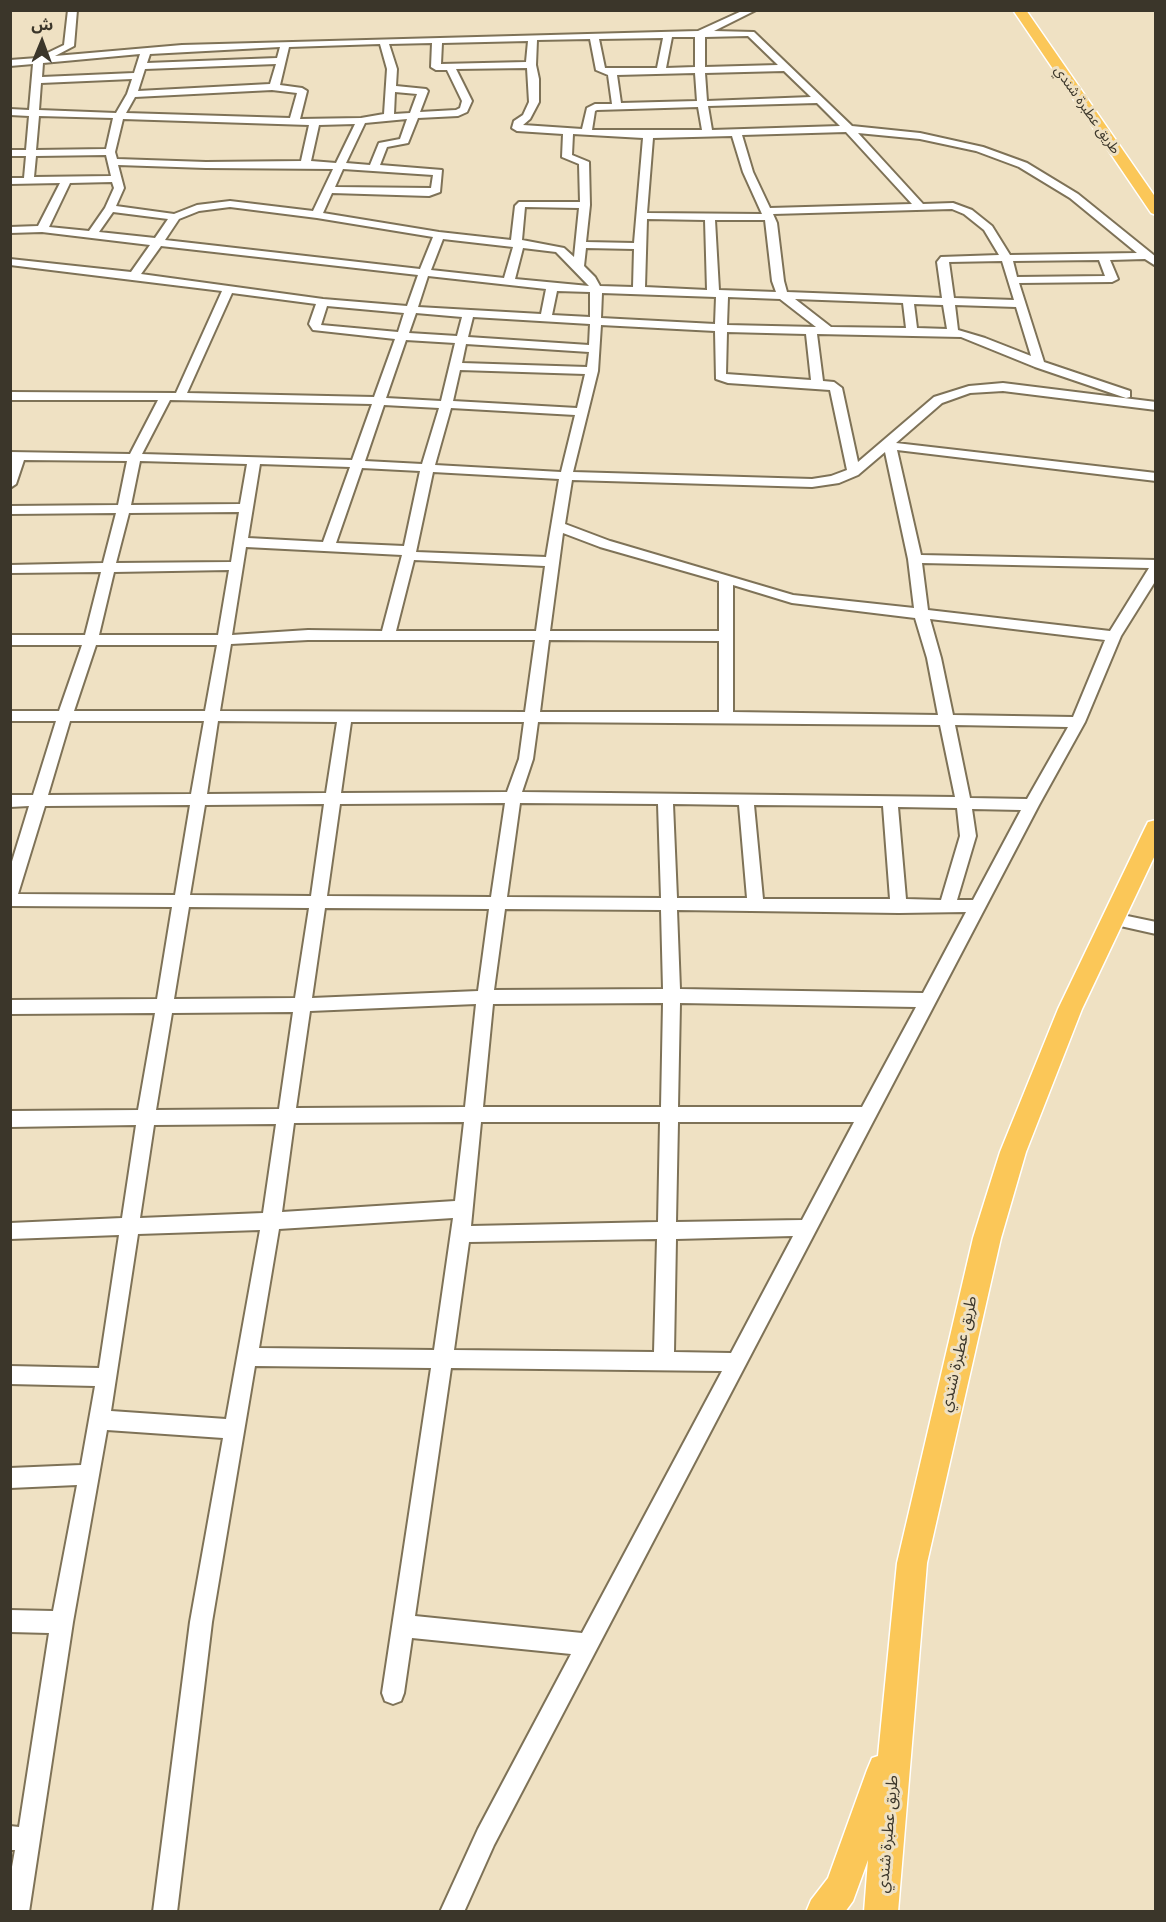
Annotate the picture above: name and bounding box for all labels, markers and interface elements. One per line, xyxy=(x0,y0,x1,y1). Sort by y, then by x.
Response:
north arrow xyxy=(12,12,72,72)
text: ش xyxy=(31,13,53,35)
street label: طريق عطبرة شندي xyxy=(1050,63,1124,157)
street label: طريق عطبرة شندي xyxy=(936,1294,982,1414)
street label: طريق عطبرة شندي xyxy=(873,1774,903,1894)

